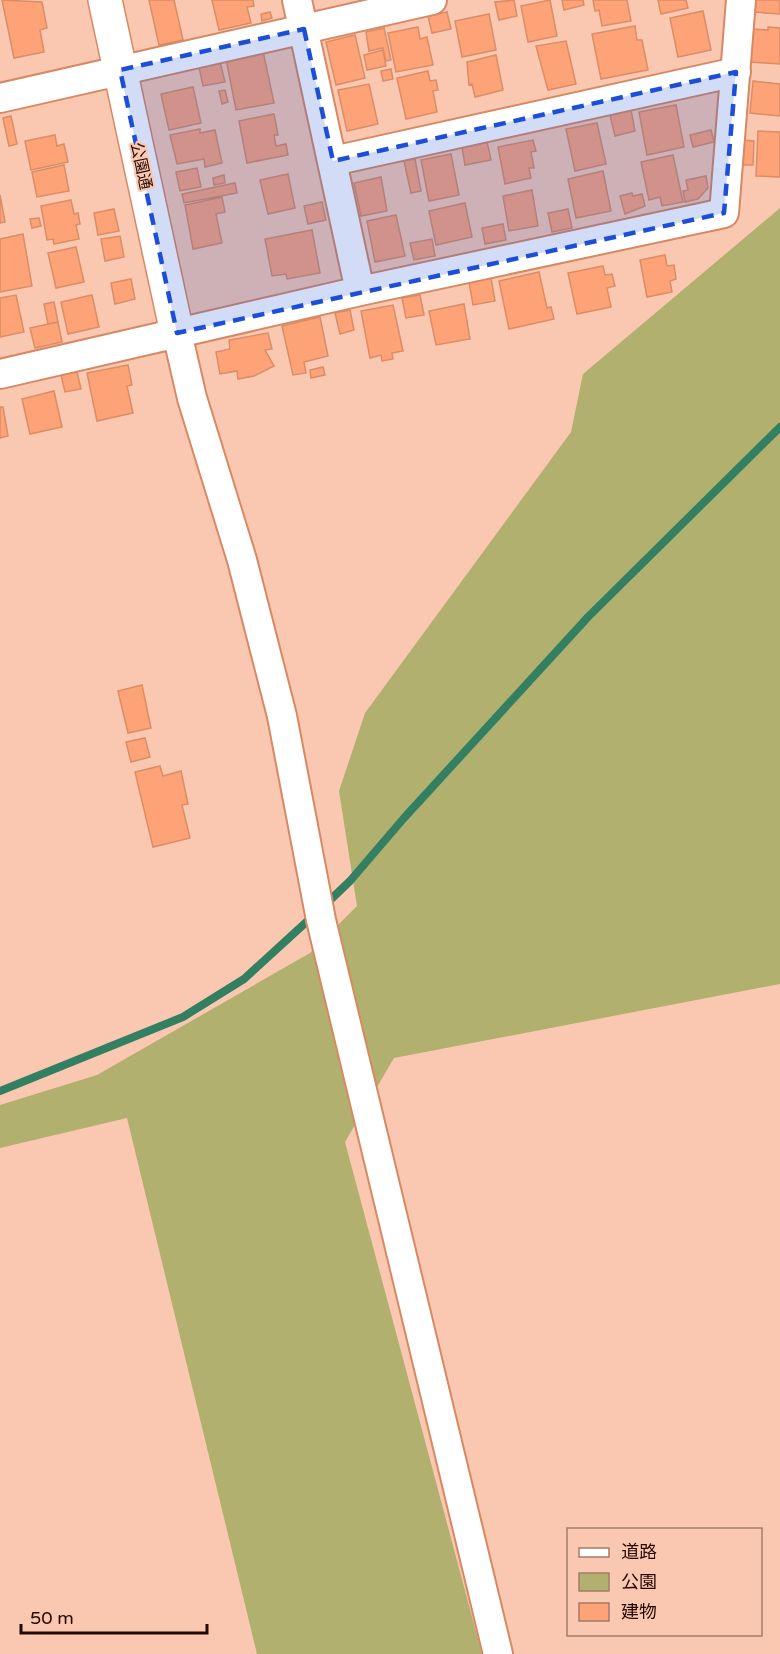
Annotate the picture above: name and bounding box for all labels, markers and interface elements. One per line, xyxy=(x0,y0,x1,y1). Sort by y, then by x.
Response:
street label: 公園通 xyxy=(126,140,156,192)
legend xyxy=(567,1528,762,1636)
text: 道路 xyxy=(621,1541,657,1563)
text: 公園 xyxy=(621,1571,657,1593)
scale bar xyxy=(21,1597,207,1635)
text: 建物 xyxy=(621,1601,657,1623)
text: 50 m xyxy=(30,1607,74,1629)

